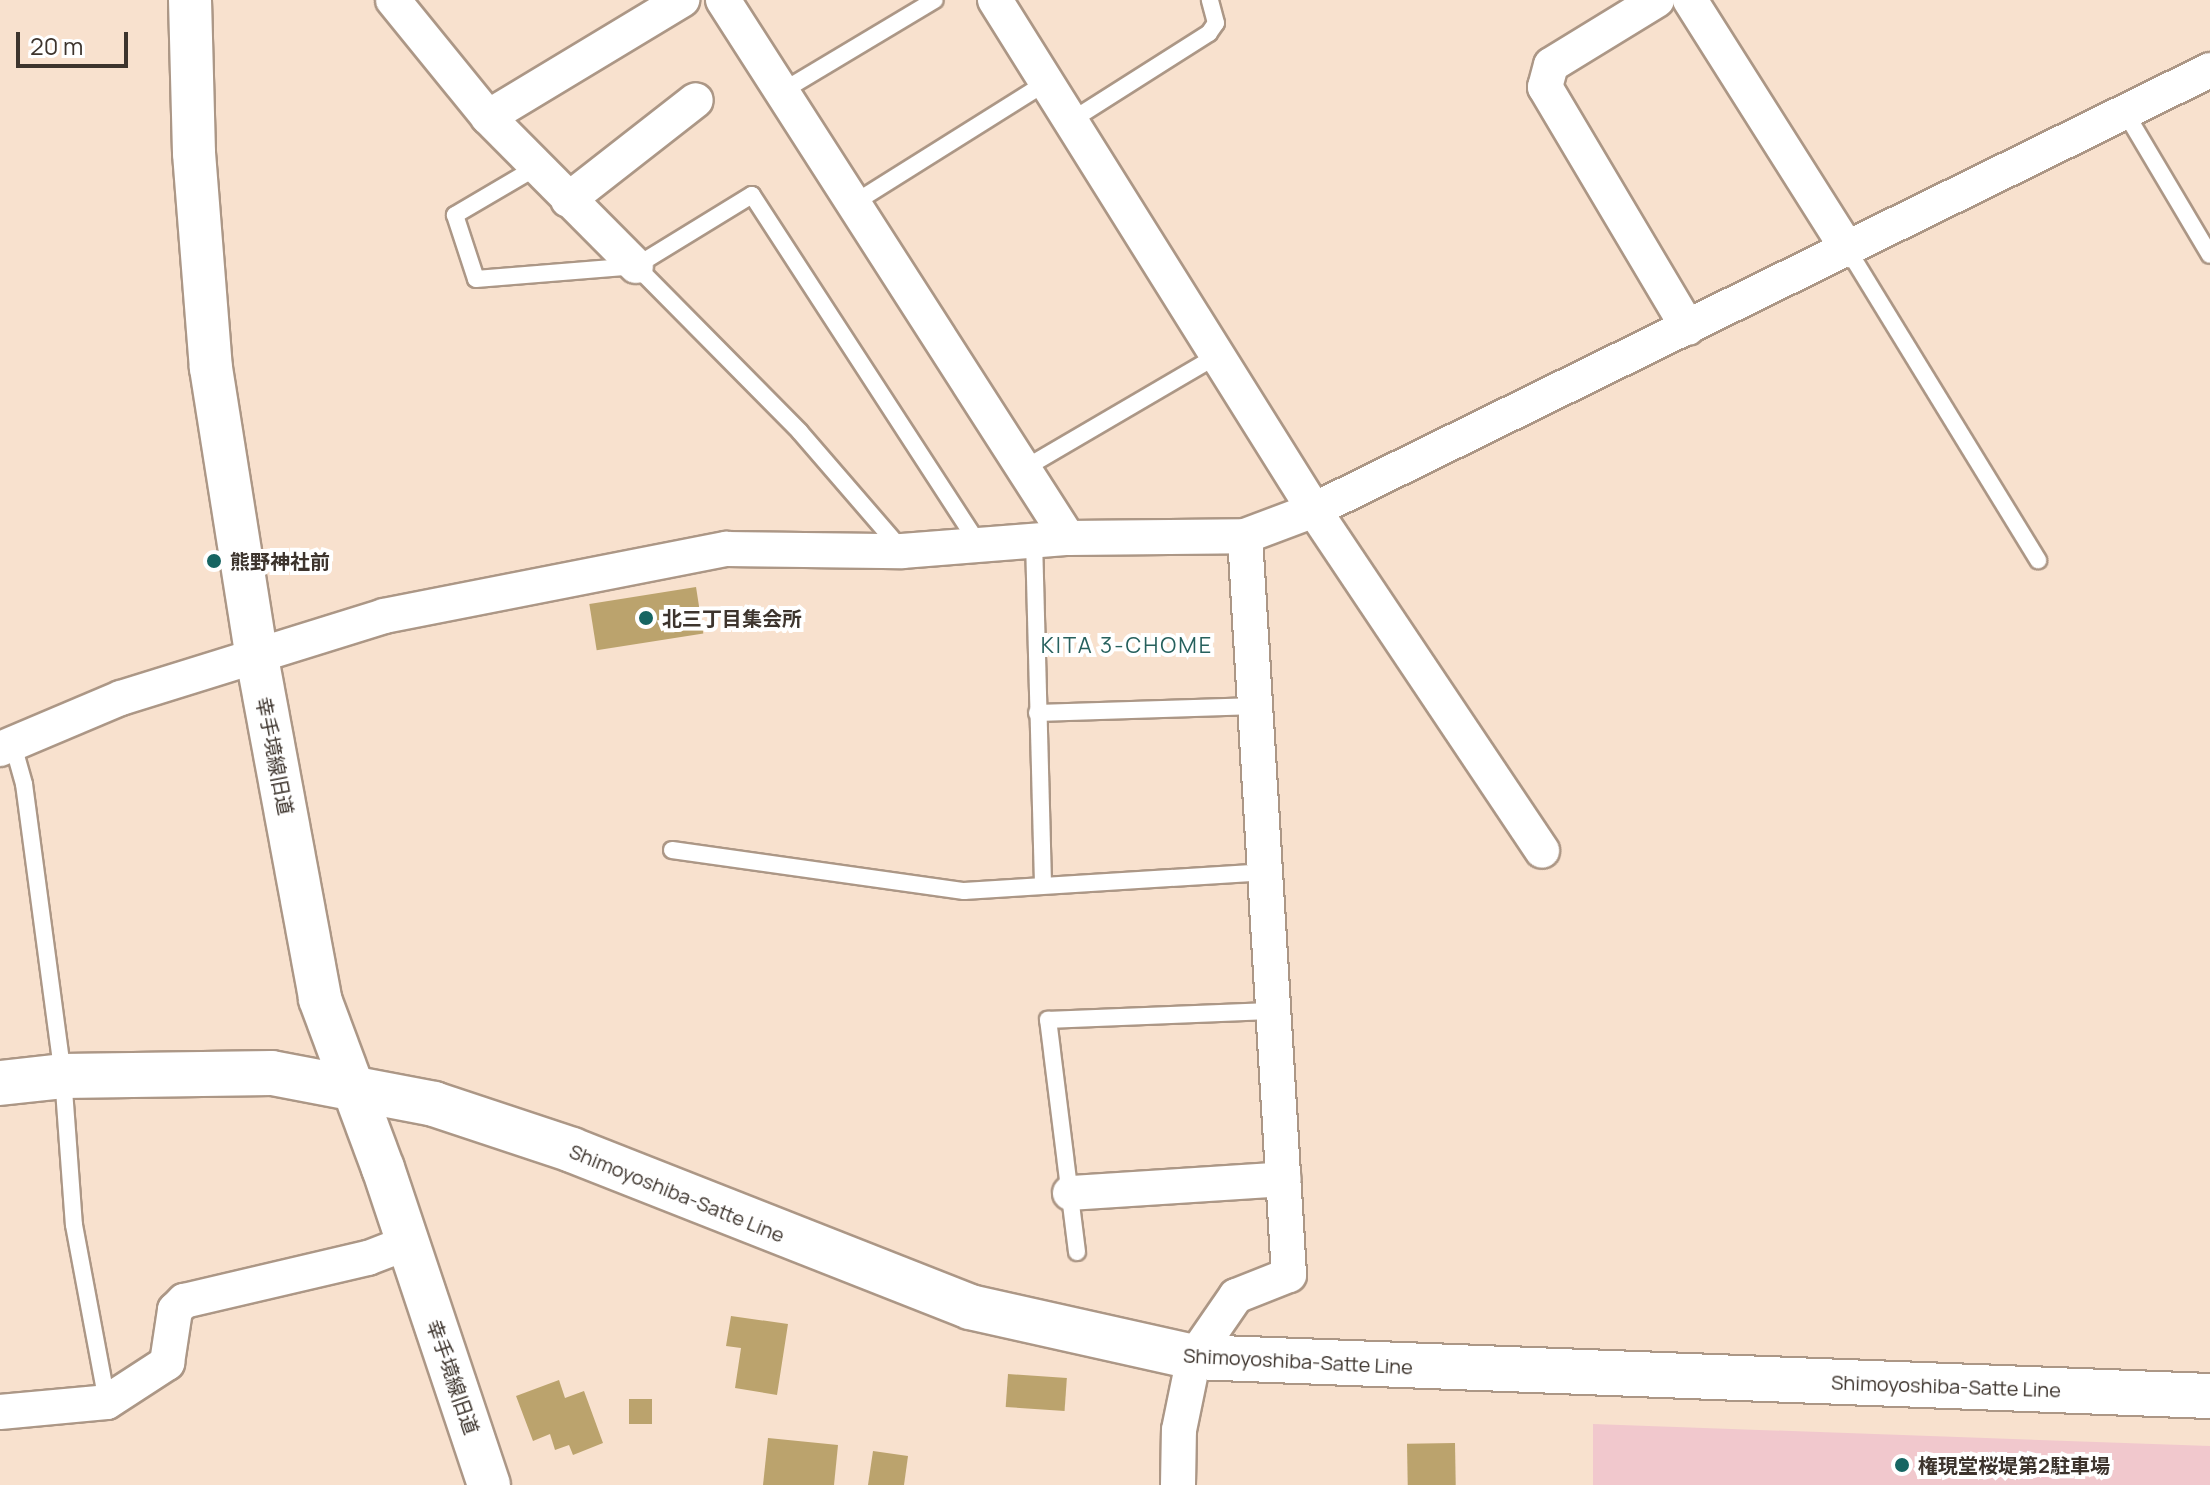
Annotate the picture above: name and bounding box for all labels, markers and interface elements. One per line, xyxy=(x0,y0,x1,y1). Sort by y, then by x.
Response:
scale bar xyxy=(20,16,132,66)
text: 20 m xyxy=(30,29,83,62)
place label: 熊野神社前 xyxy=(230,549,330,573)
marker: 熊野神社前 xyxy=(205,552,223,570)
place label: 北三丁目集会所 xyxy=(662,606,802,630)
marker: 北三丁目集会所 xyxy=(637,609,655,627)
district label: KITA 3-CHOME xyxy=(1041,633,1213,659)
street label: 幸手境線旧道 xyxy=(252,695,298,817)
street label: Shimoyoshiba-Satte Line xyxy=(566,1139,788,1247)
street label: 幸手境線旧道 xyxy=(422,1316,484,1438)
street label: Shimoyoshiba-Satte Line xyxy=(1183,1343,1413,1379)
street label: Shimoyoshiba-Satte Line xyxy=(1831,1370,2061,1402)
place label: 権現堂桜堤第2駐車場 xyxy=(1918,1453,2110,1477)
marker: 権現堂桜堤第2駐車場 xyxy=(1893,1456,1911,1474)

